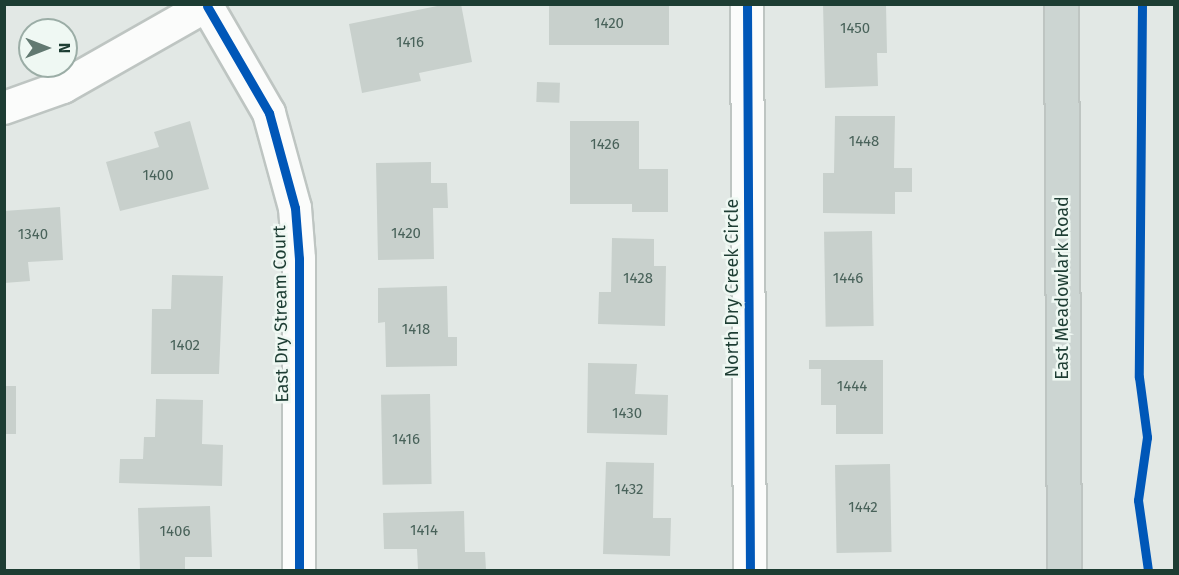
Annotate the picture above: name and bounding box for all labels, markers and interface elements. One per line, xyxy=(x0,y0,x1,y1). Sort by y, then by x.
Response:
house number: 1420 xyxy=(594,15,624,33)
north arrow xyxy=(18,18,78,78)
house number: 1450 xyxy=(840,20,870,38)
house number: 1416 xyxy=(396,34,424,52)
text: N xyxy=(55,43,74,53)
house number: 1448 xyxy=(849,133,879,151)
house number: 1426 xyxy=(590,136,620,154)
house number: 1400 xyxy=(142,167,174,185)
street label: East Meadowlark Road xyxy=(1051,196,1073,380)
street label: North Dry Creek Circle xyxy=(721,199,743,377)
street label: East Dry Stream Court xyxy=(269,225,293,403)
house number: 1420 xyxy=(391,225,421,243)
house number: 1340 xyxy=(18,226,48,244)
house number: 1428 xyxy=(623,270,653,288)
house number: 1446 xyxy=(833,270,863,288)
house number: 1418 xyxy=(402,321,430,339)
house number: 1402 xyxy=(170,337,200,355)
house number: 1444 xyxy=(837,378,867,396)
house number: 1430 xyxy=(612,405,642,423)
house number: 1416 xyxy=(392,431,420,449)
house number: 1432 xyxy=(615,481,643,499)
house number: 1442 xyxy=(848,499,878,517)
house number: 1414 xyxy=(410,522,438,540)
house number: 1406 xyxy=(160,523,190,541)

